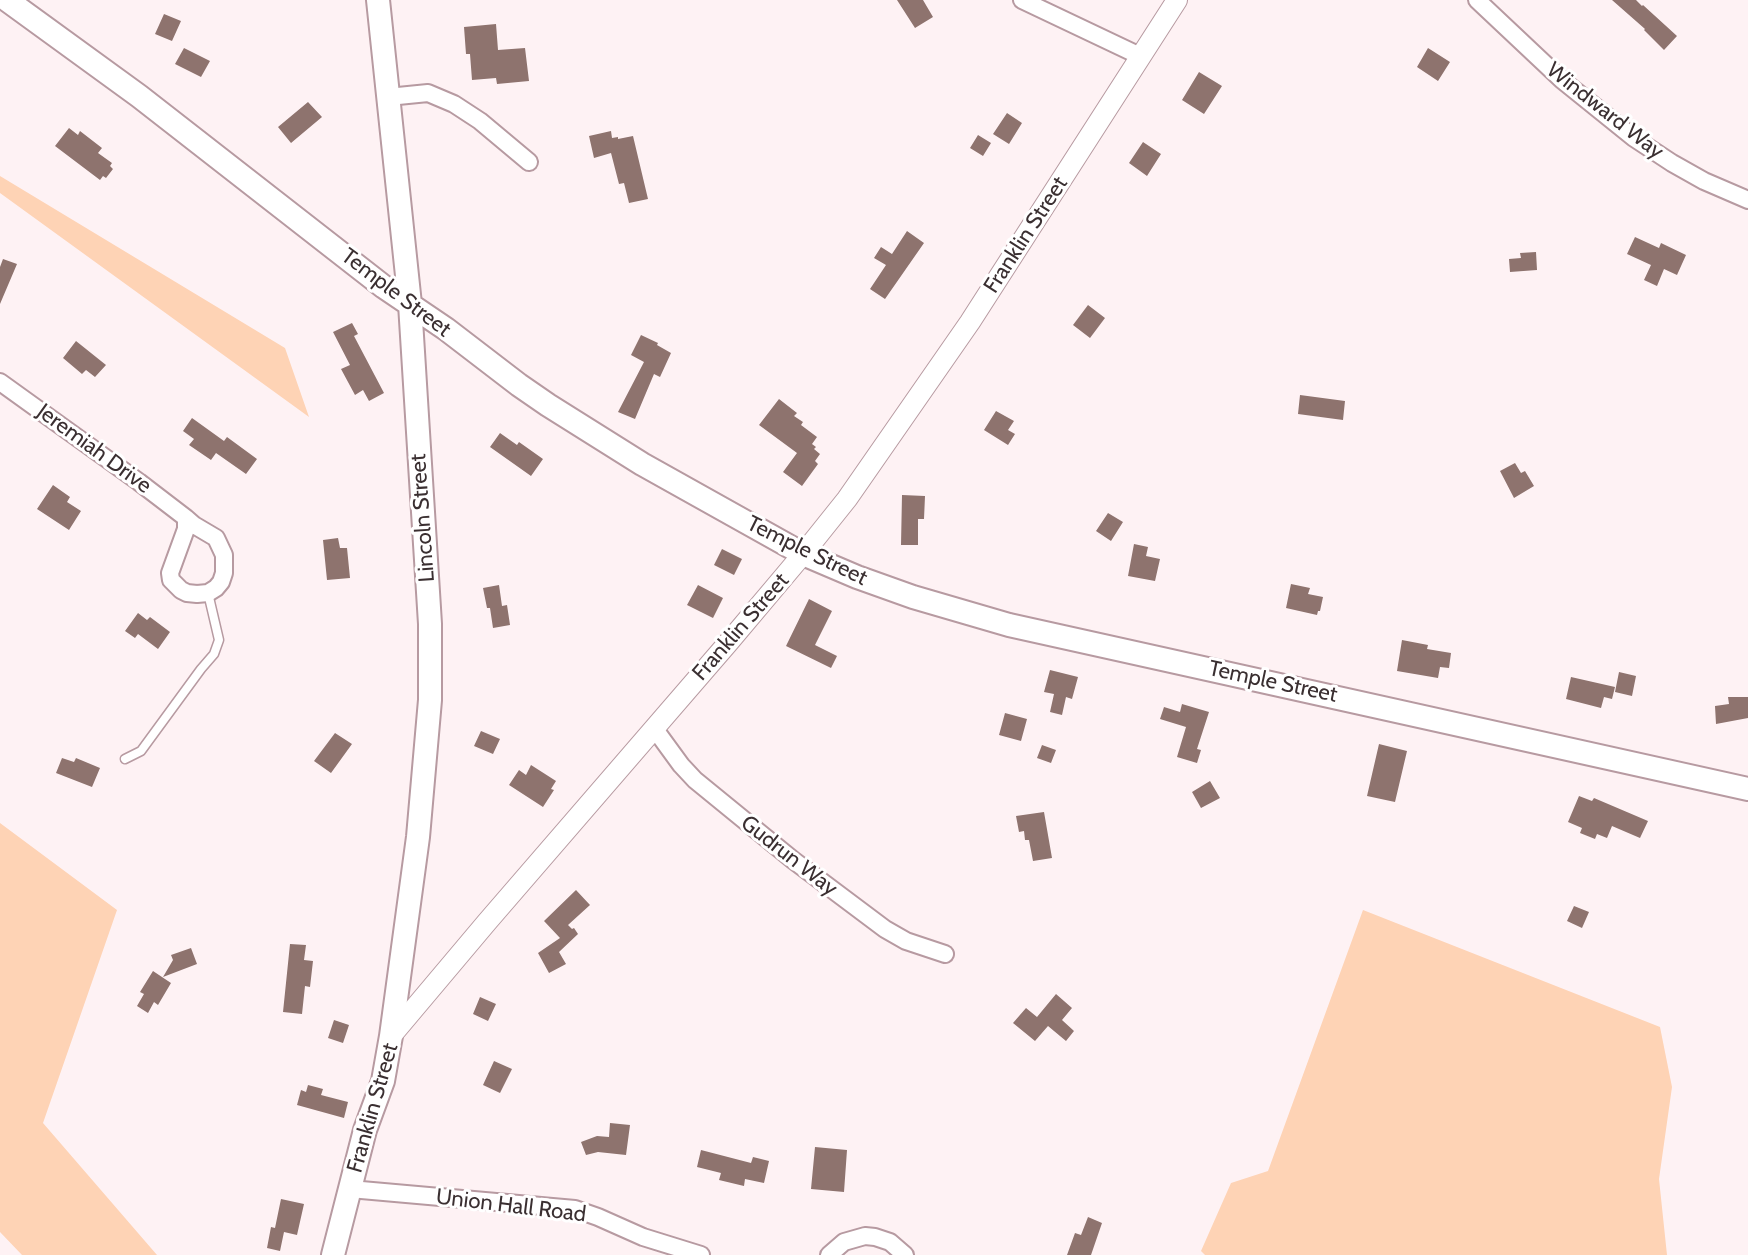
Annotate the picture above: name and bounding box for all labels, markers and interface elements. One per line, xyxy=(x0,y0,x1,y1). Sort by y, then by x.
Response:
street label: Windward Way xyxy=(1541,57,1669,165)
street label: Franklin Street xyxy=(979,172,1073,298)
street label: Temple Street xyxy=(336,243,456,343)
street label: Jeremiah Drive xyxy=(32,399,156,499)
street label: Lincoln Street xyxy=(405,453,441,583)
street label: Temple Street xyxy=(743,511,871,591)
street label: Franklin Street xyxy=(687,568,795,686)
street label: Temple Street xyxy=(1206,656,1340,708)
street label: Gudrun Way xyxy=(735,810,843,902)
street label: Franklin Street xyxy=(342,1040,404,1176)
street label: Union Hall Road xyxy=(435,1184,587,1228)

